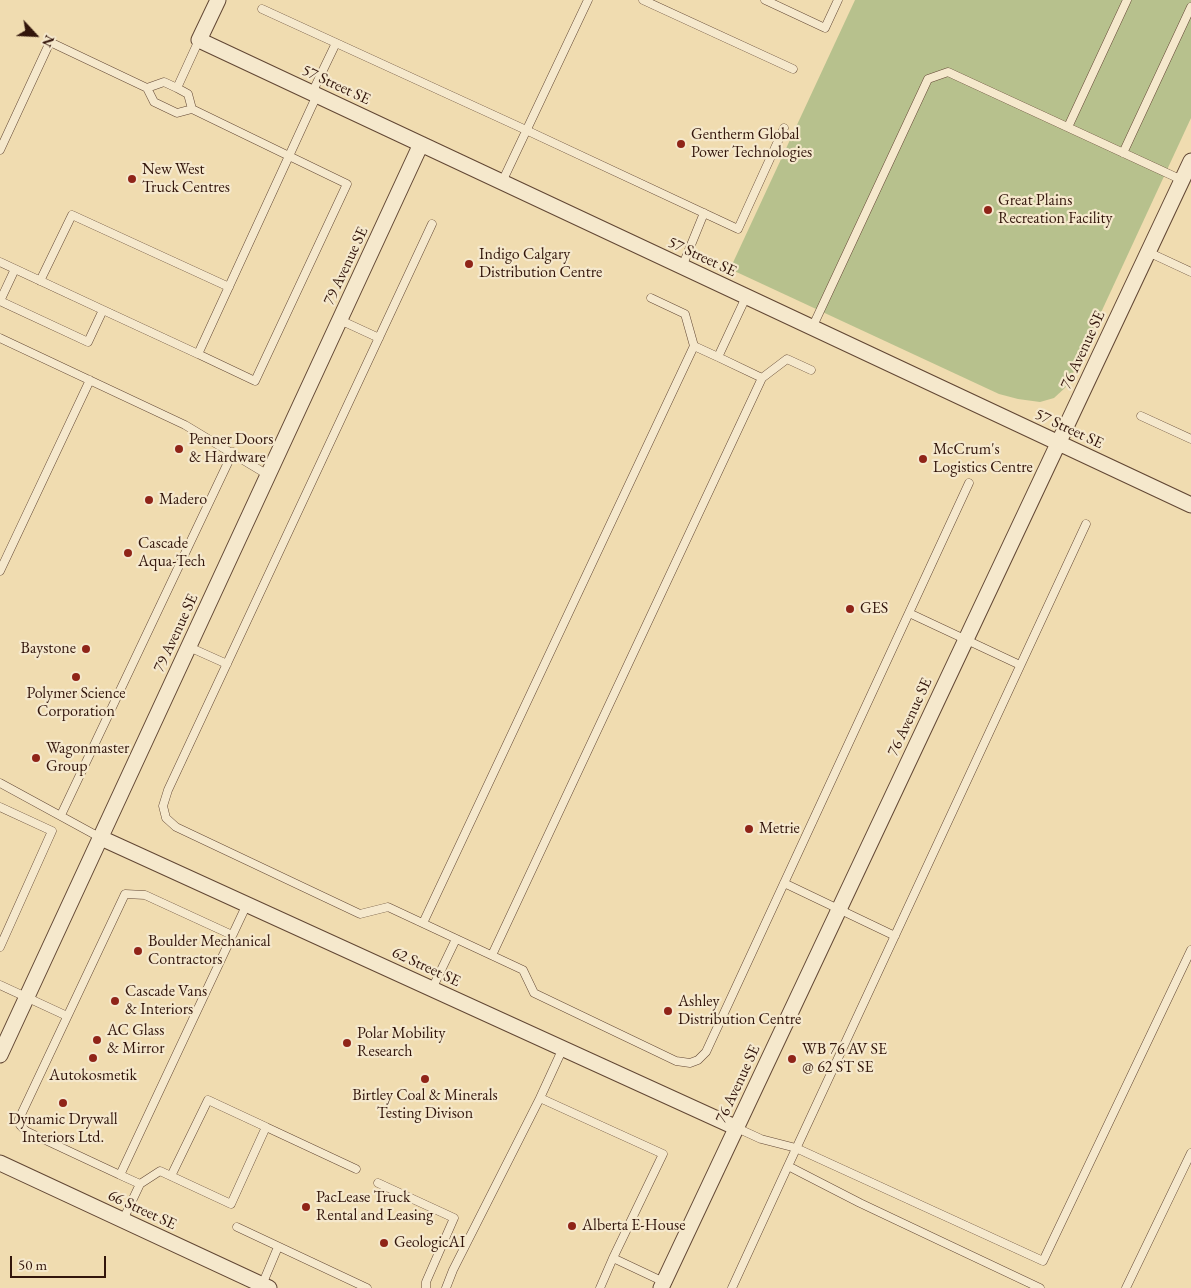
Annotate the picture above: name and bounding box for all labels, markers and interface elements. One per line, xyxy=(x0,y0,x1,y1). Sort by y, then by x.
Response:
north arrow xyxy=(10,10,60,60)
text: N xyxy=(38,32,59,50)
street label: 57 Street SE xyxy=(299,61,373,109)
place label: Gentherm Global Power Technologies xyxy=(691,125,812,163)
marker: Gentherm Global Power Technologies xyxy=(675,138,687,150)
place label: New West Truck Centres xyxy=(142,160,230,198)
marker: New West Truck Centres xyxy=(126,173,138,185)
place label: Great Plains Recreation Facility xyxy=(998,191,1113,229)
marker: Great Plains Recreation Facility xyxy=(982,204,994,216)
street label: 79 Avenue SE xyxy=(320,224,372,308)
street label: 57 Street SE xyxy=(665,233,739,281)
place label: Indigo Calgary Distribution Centre xyxy=(479,245,602,283)
marker: Indigo Calgary Distribution Centre xyxy=(463,258,475,270)
street label: 76 Avenue SE xyxy=(1057,308,1109,392)
street label: 57 Street SE xyxy=(1032,405,1106,453)
place label: Penner Doors & Hardware xyxy=(189,430,273,468)
place label: McCrum's Logistics Centre xyxy=(933,440,1033,478)
marker: Penner Doors & Hardware xyxy=(173,443,185,455)
marker: McCrum's Logistics Centre xyxy=(917,453,929,465)
place label: Madero xyxy=(159,490,207,510)
marker: Madero xyxy=(143,494,155,506)
place label: Cascade Aqua-Tech xyxy=(138,534,206,572)
marker: Cascade Aqua-Tech xyxy=(122,547,134,559)
street label: 79 Avenue SE xyxy=(150,591,202,675)
place label: GES xyxy=(860,599,888,619)
marker: GES xyxy=(844,603,856,615)
place label: Baystone xyxy=(21,639,76,659)
marker: Baystone xyxy=(80,643,92,655)
marker: Polymer Science Corporation xyxy=(70,671,82,683)
street label: 76 Avenue SE xyxy=(884,675,936,759)
place label: Polymer Science Corporation xyxy=(27,684,125,722)
place label: Wagonmaster Group xyxy=(46,739,129,777)
marker: Wagonmaster Group xyxy=(30,752,42,764)
place label: Metrie xyxy=(759,819,800,839)
marker: Metrie xyxy=(743,823,755,835)
place label: Boulder Mechanical Contractors xyxy=(148,932,271,970)
street label: 62 Street SE xyxy=(389,943,463,991)
marker: Boulder Mechanical Contractors xyxy=(132,945,144,957)
place label: Cascade Vans & Interiors xyxy=(125,982,207,1020)
place label: Ashley Distribution Centre xyxy=(678,992,801,1030)
marker: Cascade Vans & Interiors xyxy=(109,995,121,1007)
marker: Ashley Distribution Centre xyxy=(662,1005,674,1017)
place label: AC Glass & Mirror xyxy=(107,1021,165,1059)
place label: Polar Mobility Research xyxy=(357,1024,445,1062)
marker: AC Glass & Mirror xyxy=(91,1034,103,1046)
marker: Polar Mobility Research xyxy=(341,1037,353,1049)
place label: WB 76 AV SE @ 62 ST SE xyxy=(802,1040,887,1078)
street label: 76 Avenue SE xyxy=(712,1042,764,1126)
marker: Autokosmetik xyxy=(87,1052,99,1064)
marker: WB 76 AV SE @ 62 ST SE xyxy=(786,1053,798,1065)
place label: Autokosmetik xyxy=(49,1066,137,1086)
marker: Birtley Coal & Minerals Testing Divison xyxy=(419,1073,431,1085)
place label: Birtley Coal & Minerals Testing Divison xyxy=(352,1086,498,1124)
marker: Dynamic Drywall Interiors Ltd. xyxy=(57,1097,69,1109)
place label: Dynamic Drywall Interiors Ltd. xyxy=(8,1110,118,1148)
street label: 66 Street SE xyxy=(105,1186,179,1234)
place label: PacLease Truck Rental and Leasing xyxy=(316,1188,433,1226)
marker: PacLease Truck Rental and Leasing xyxy=(300,1201,312,1213)
place label: Alberta E-House xyxy=(582,1216,685,1236)
marker: Alberta E-House xyxy=(566,1220,578,1232)
place label: GeologicAI xyxy=(394,1233,465,1253)
marker: GeologicAI xyxy=(378,1237,390,1249)
scale bar xyxy=(12,1246,109,1278)
text: 50 m xyxy=(18,1255,47,1274)

